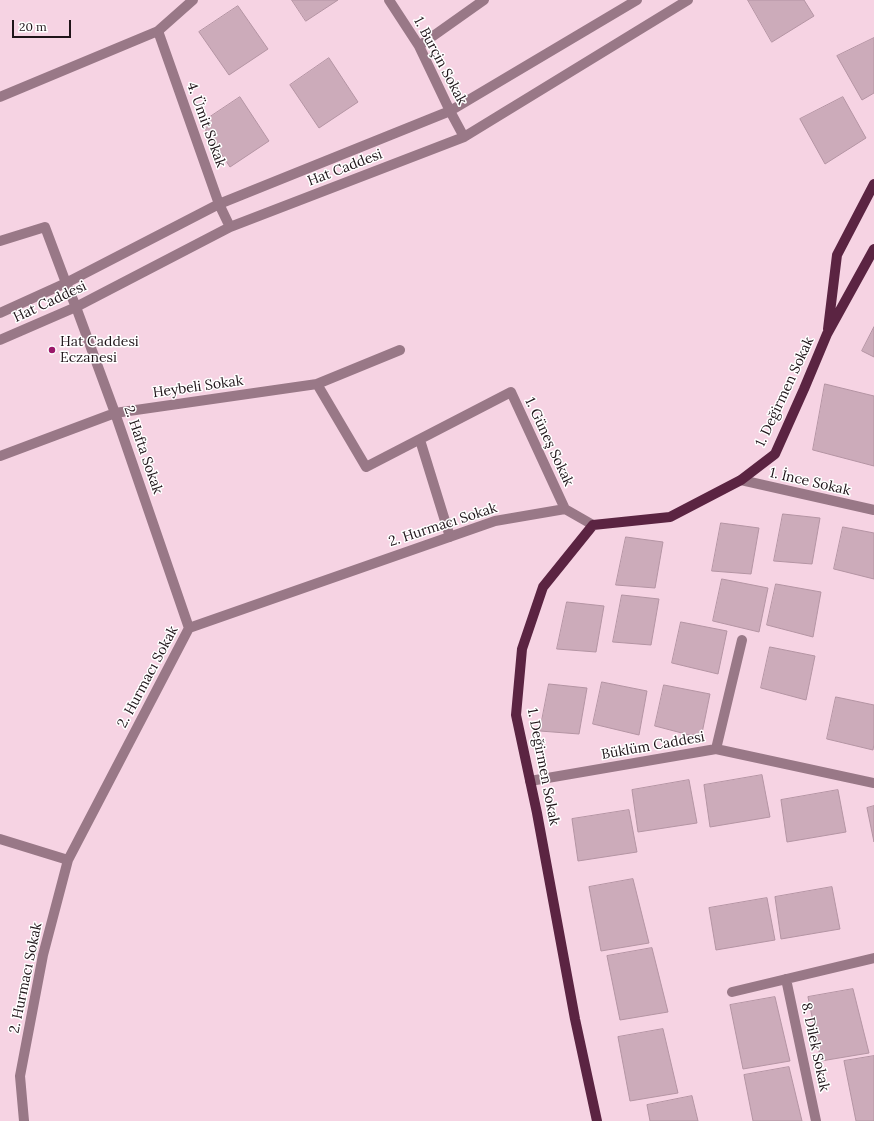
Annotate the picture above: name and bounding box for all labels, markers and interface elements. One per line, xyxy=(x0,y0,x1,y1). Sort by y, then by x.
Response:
scale bar xyxy=(14,12,73,38)
street label: 1. Burçin Sokak xyxy=(410,14,470,108)
text: 20 m xyxy=(19,19,47,34)
street label: 4. Ümit Sokak xyxy=(183,80,229,170)
street label: Hat Caddesi xyxy=(305,146,385,190)
street label: Hat Caddesi xyxy=(11,278,89,326)
place label: Hat Caddesi Eczanesi xyxy=(60,334,139,366)
street label: 1. Değirmen Sokak xyxy=(752,335,818,449)
marker: Hat Caddesi Eczanesi xyxy=(47,345,57,355)
street label: Heybeli Sokak xyxy=(152,372,244,402)
street label: 1. Güneş Sokak xyxy=(521,395,577,489)
street label: 2. Hafta Sokak xyxy=(120,404,166,496)
street label: 1. İnce Sokak xyxy=(768,465,852,499)
street label: 2. Hurmacı Sokak xyxy=(387,500,499,550)
street label: 2. Hurmacı Sokak xyxy=(114,623,182,731)
street label: 1. Değirmen Sokak xyxy=(523,707,563,827)
street label: Büklüm Caddesi xyxy=(600,729,706,763)
street label: 2. Hurmacı Sokak xyxy=(6,921,46,1035)
street label: 8. Dilek Sokak xyxy=(797,1001,833,1093)

